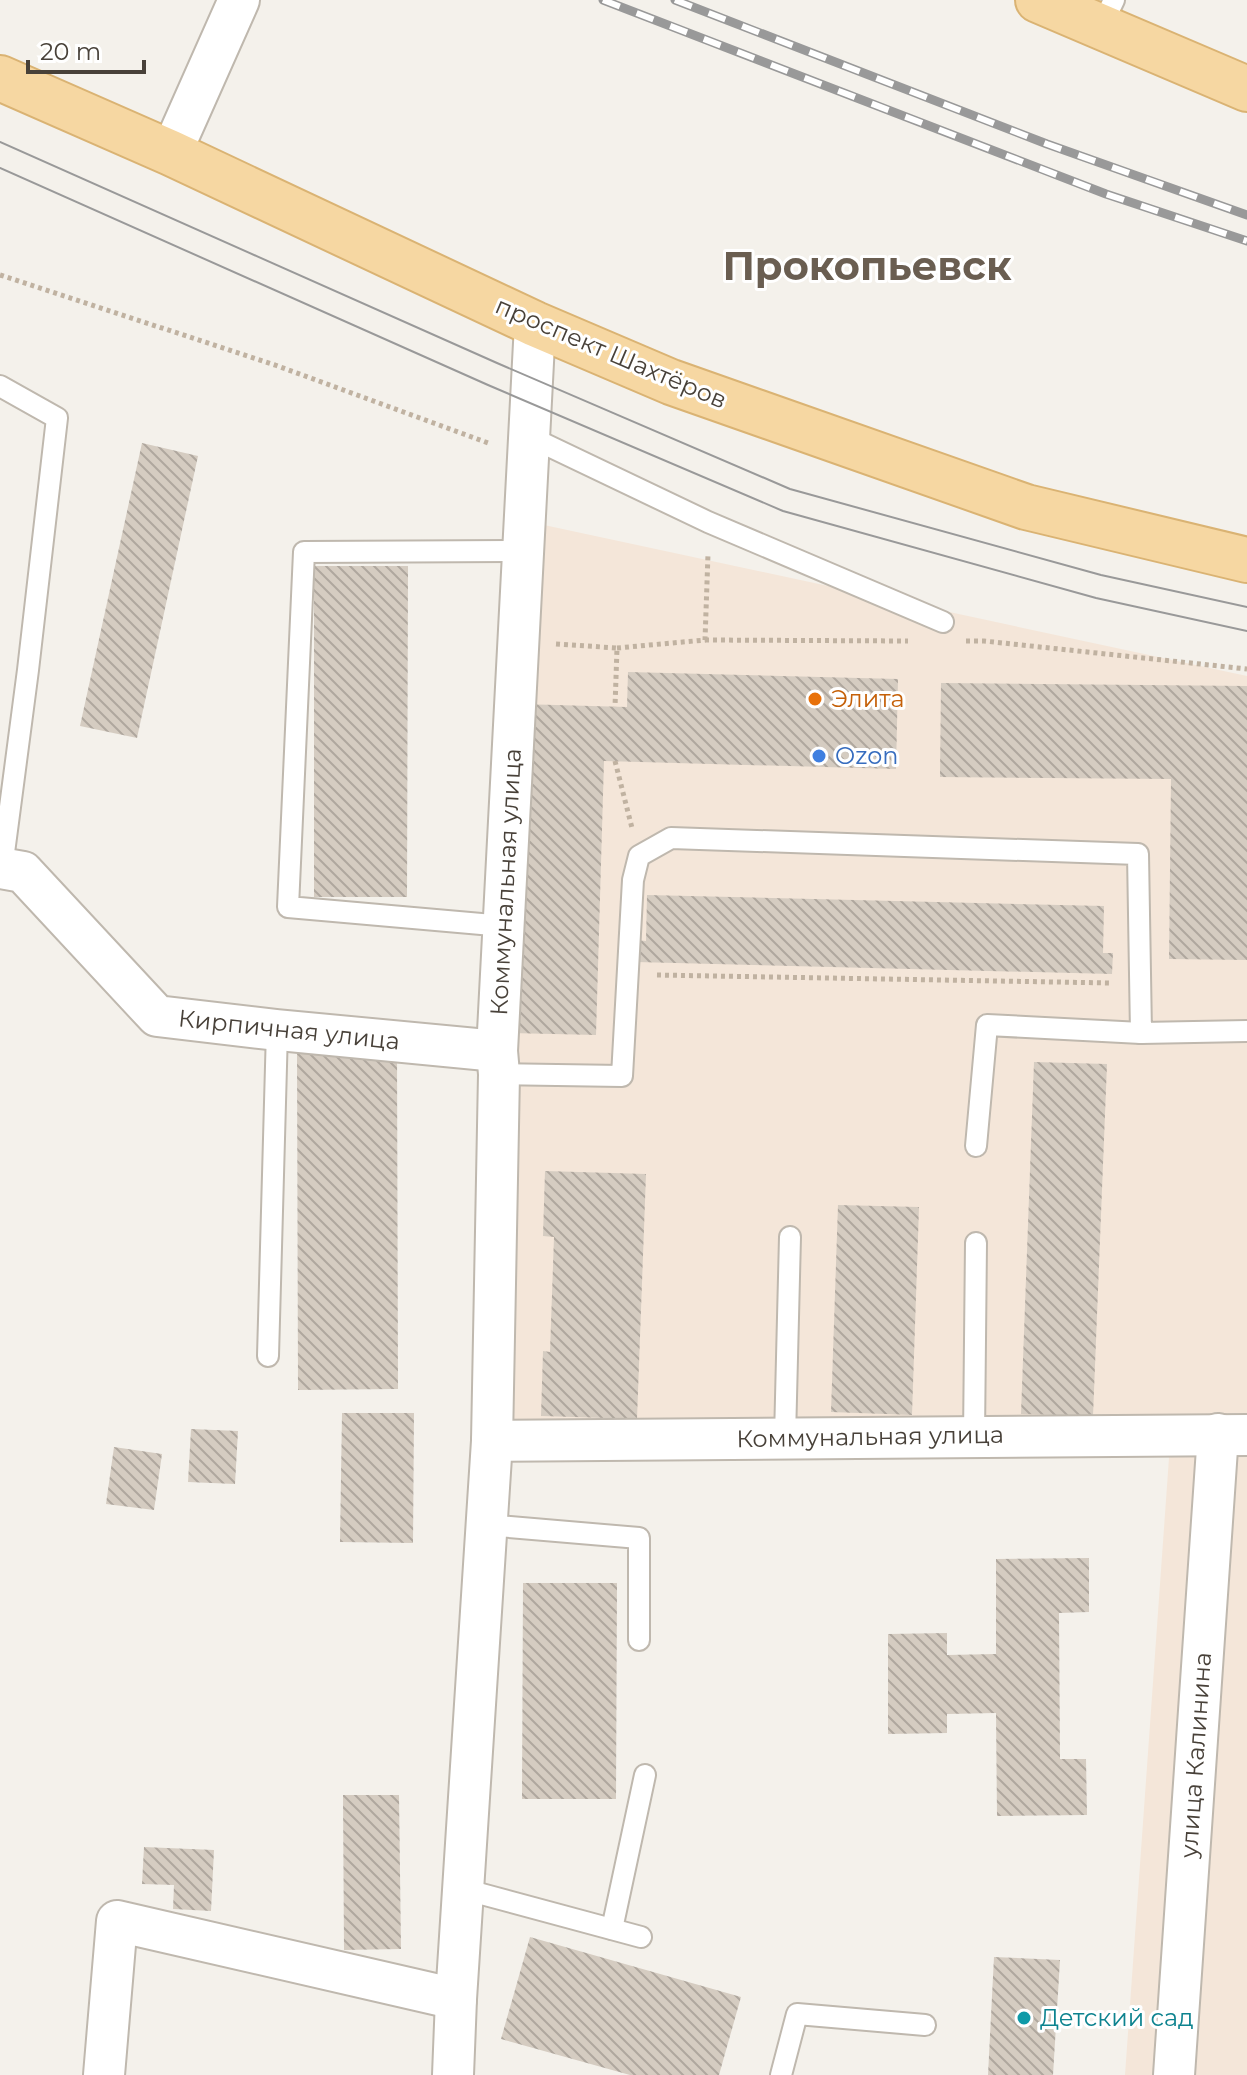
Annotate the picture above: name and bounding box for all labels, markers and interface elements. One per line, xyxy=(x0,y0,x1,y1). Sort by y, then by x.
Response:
scale bar xyxy=(28,24,144,74)
text: 20 m xyxy=(40,37,101,66)
district label: Прокопьевск xyxy=(722,241,1012,290)
street label: проспект Шахтёров xyxy=(491,291,731,414)
place label: Элита xyxy=(831,684,905,713)
marker: Элита xyxy=(806,690,824,708)
place label: Ozon xyxy=(835,741,898,770)
marker: Ozon xyxy=(810,747,828,765)
street label: Коммунальная улица xyxy=(484,748,527,1016)
street label: Кирпичная улица xyxy=(177,1003,401,1056)
street label: Коммунальная улица xyxy=(736,1420,1004,1453)
street label: улица Калинина xyxy=(1174,1651,1217,1860)
place label: Детский сад xyxy=(1040,2003,1194,2032)
marker: Детский сад xyxy=(1015,2009,1033,2027)

